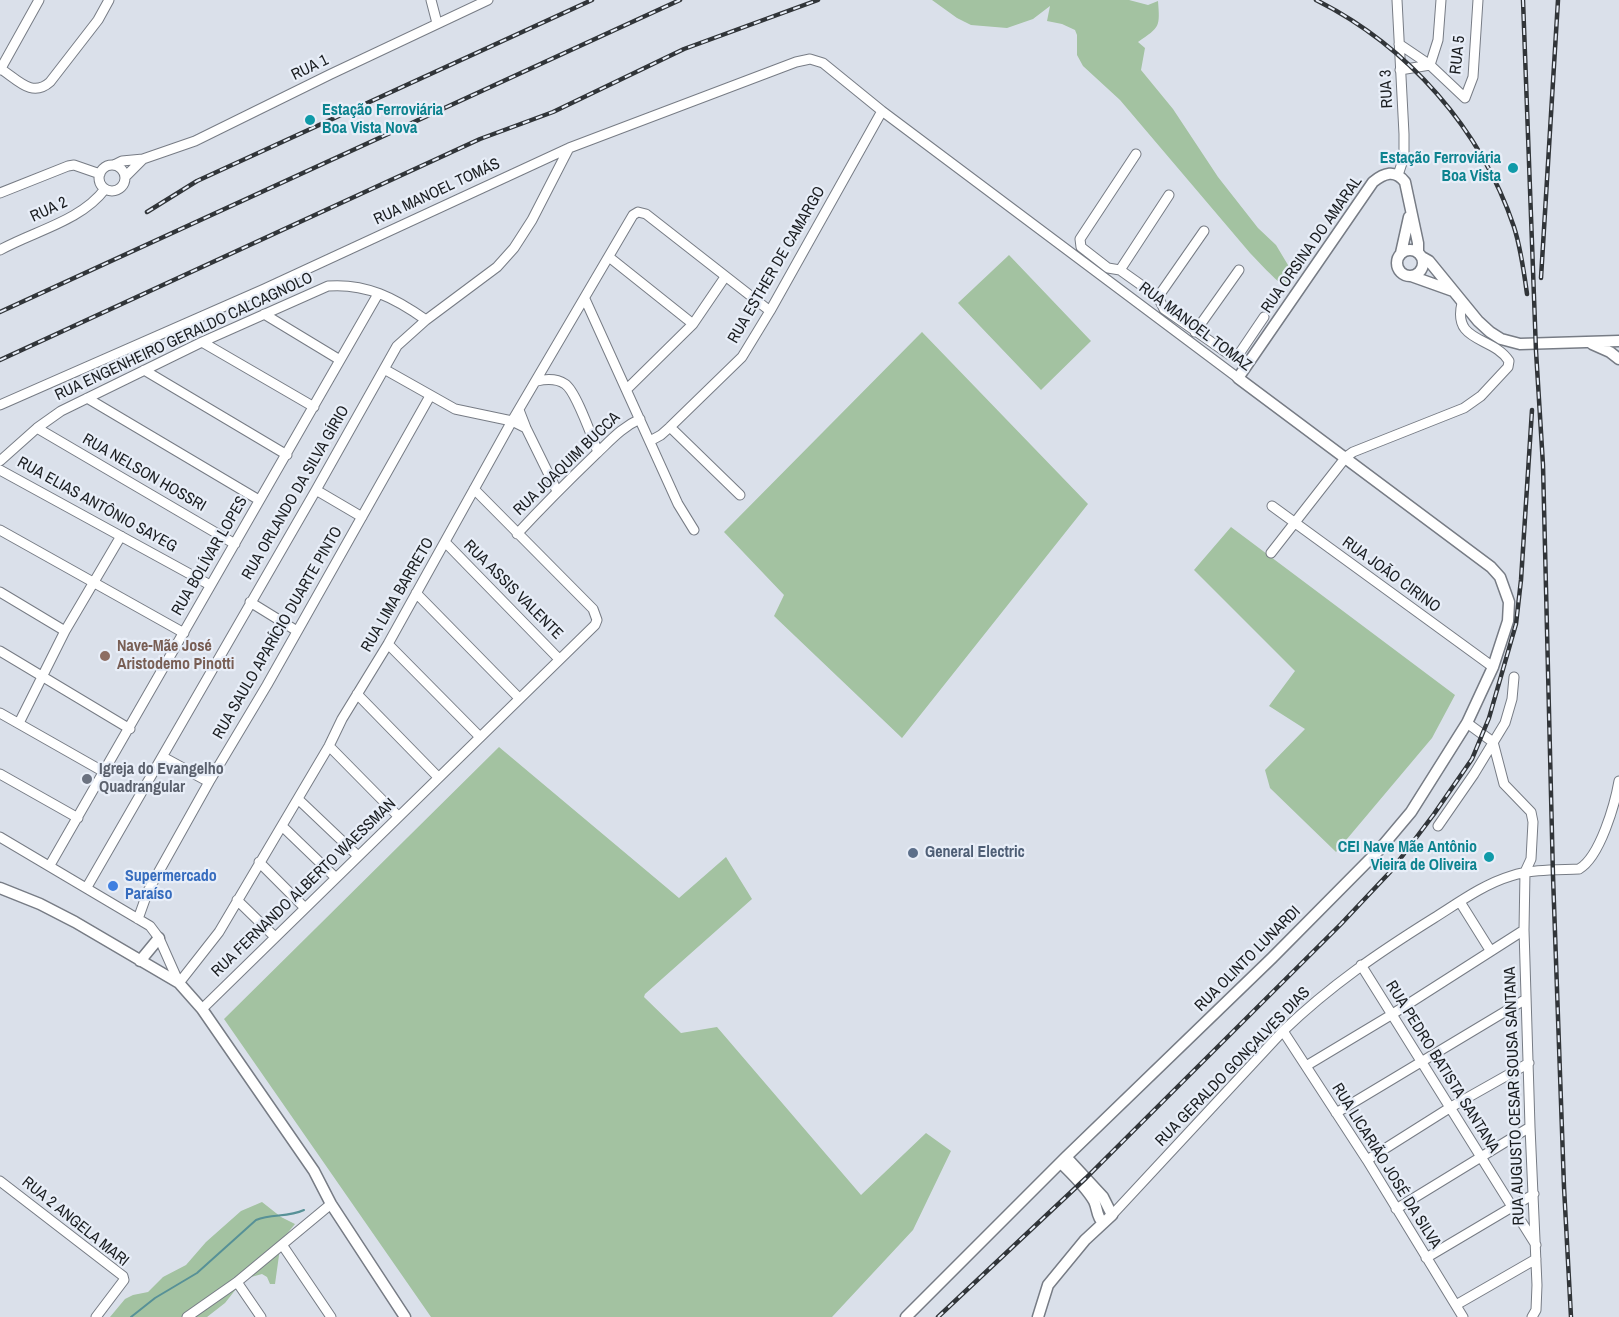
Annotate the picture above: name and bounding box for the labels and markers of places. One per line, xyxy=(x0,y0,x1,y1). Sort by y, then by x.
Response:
place label: Estação Ferroviária Boa Vista Nova xyxy=(322,101,443,139)
marker: Estação Ferroviária Boa Vista Nova xyxy=(303,113,317,127)
place label: Estação Ferroviária Boa Vista xyxy=(1380,149,1501,187)
marker: Estação Ferroviária Boa Vista xyxy=(1506,161,1520,175)
place label: Nave-Mãe José Aristodemo Pinotti xyxy=(117,637,234,675)
marker: Nave-Mãe José Aristodemo Pinotti xyxy=(98,649,112,663)
place label: Igreja do Evangelho Quadrangular xyxy=(99,760,224,798)
marker: Igreja do Evangelho Quadrangular xyxy=(80,772,94,786)
place label: CEI Nave Mãe Antônio Vieira de Oliveira xyxy=(1338,838,1477,876)
place label: General Electric xyxy=(925,843,1025,863)
marker: General Electric xyxy=(906,846,920,860)
marker: CEI Nave Mãe Antônio Vieira de Oliveira xyxy=(1482,850,1496,864)
place label: Supermercado Paraíso xyxy=(125,867,217,905)
marker: Supermercado Paraíso xyxy=(106,879,120,893)

